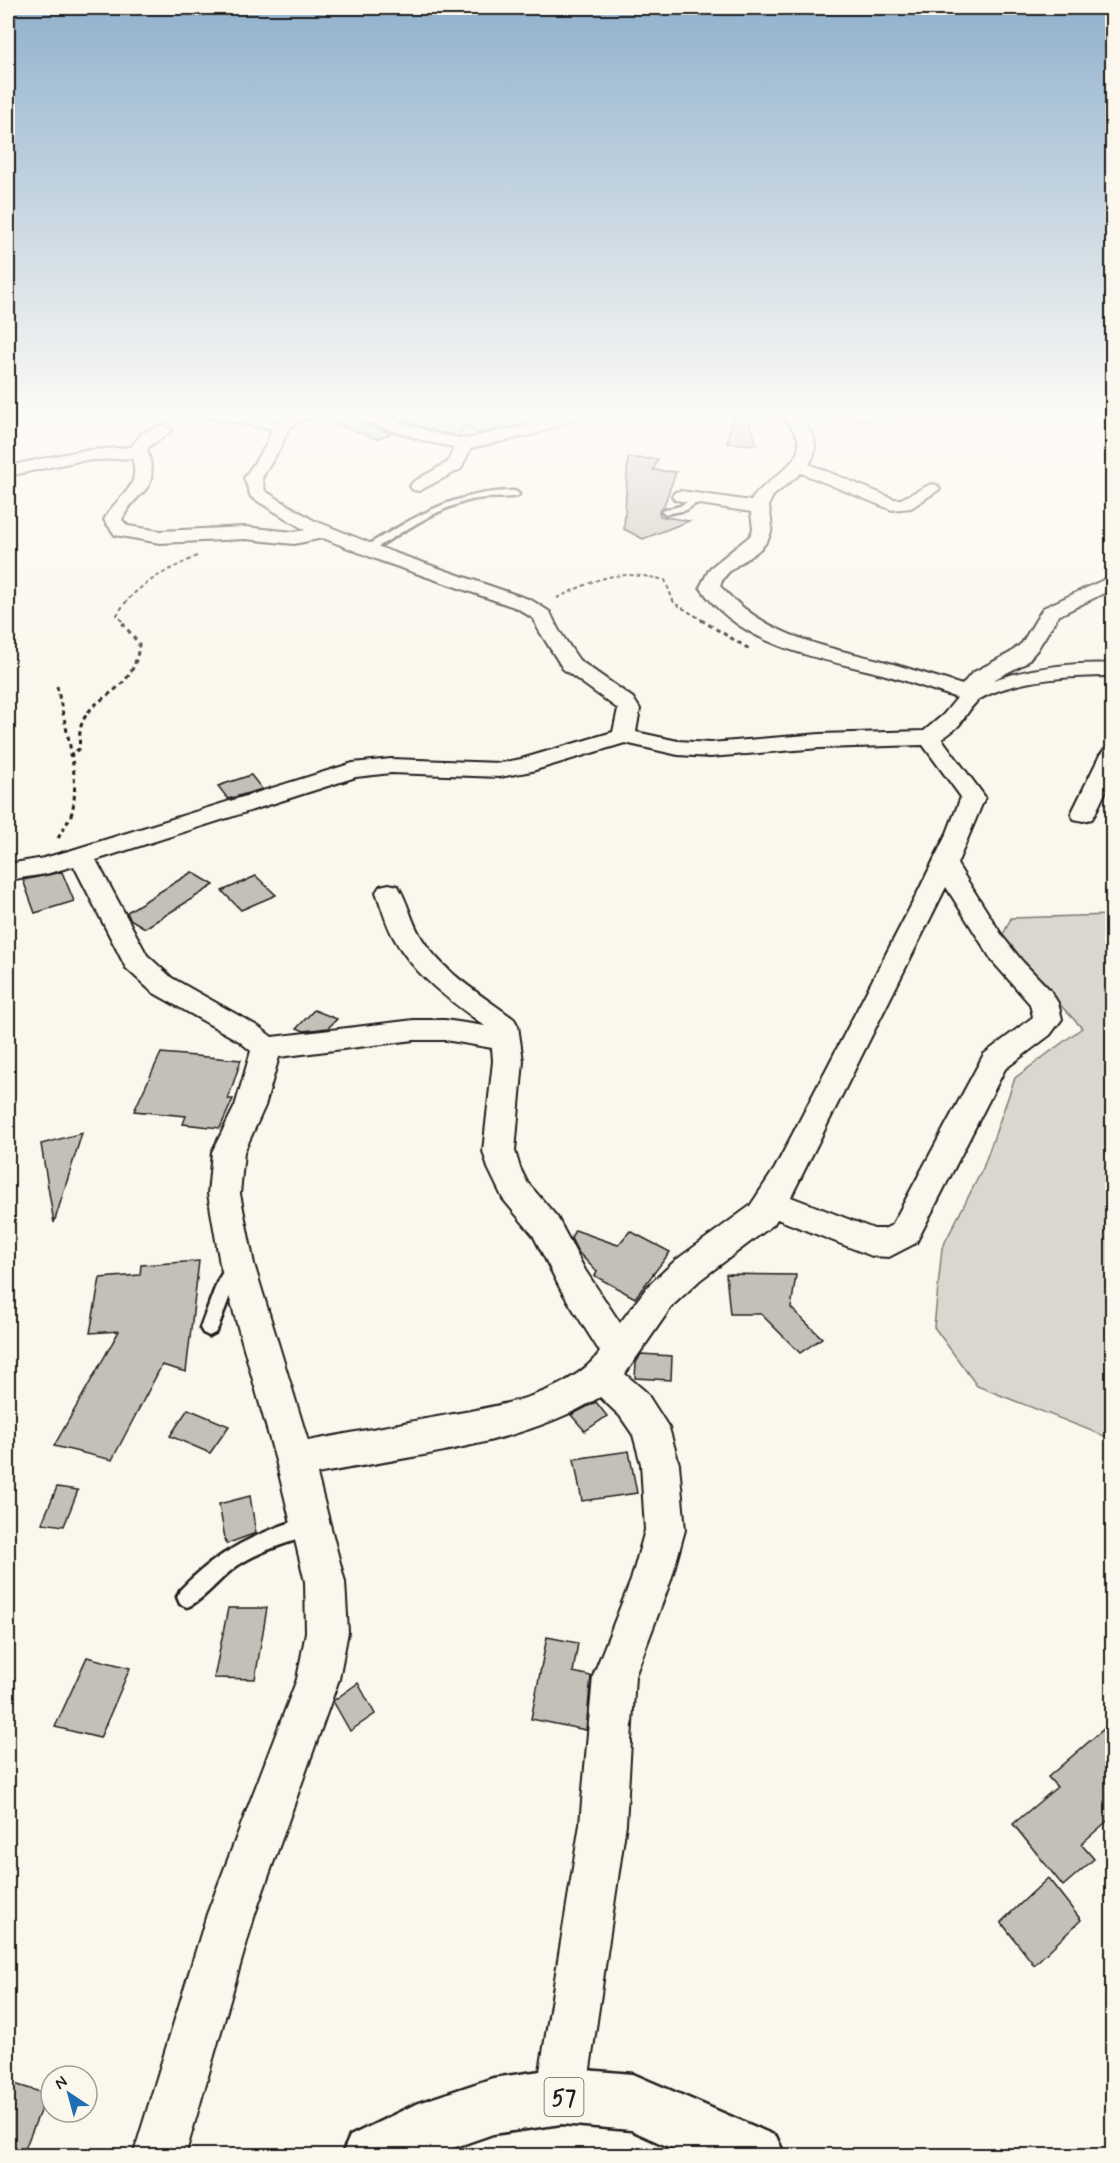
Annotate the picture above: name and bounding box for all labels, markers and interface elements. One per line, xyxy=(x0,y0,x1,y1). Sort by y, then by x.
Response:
north arrow xyxy=(39,2064,99,2124)
text: N xyxy=(51,2071,72,2095)
road number: 57 xyxy=(544,2078,584,2116)

